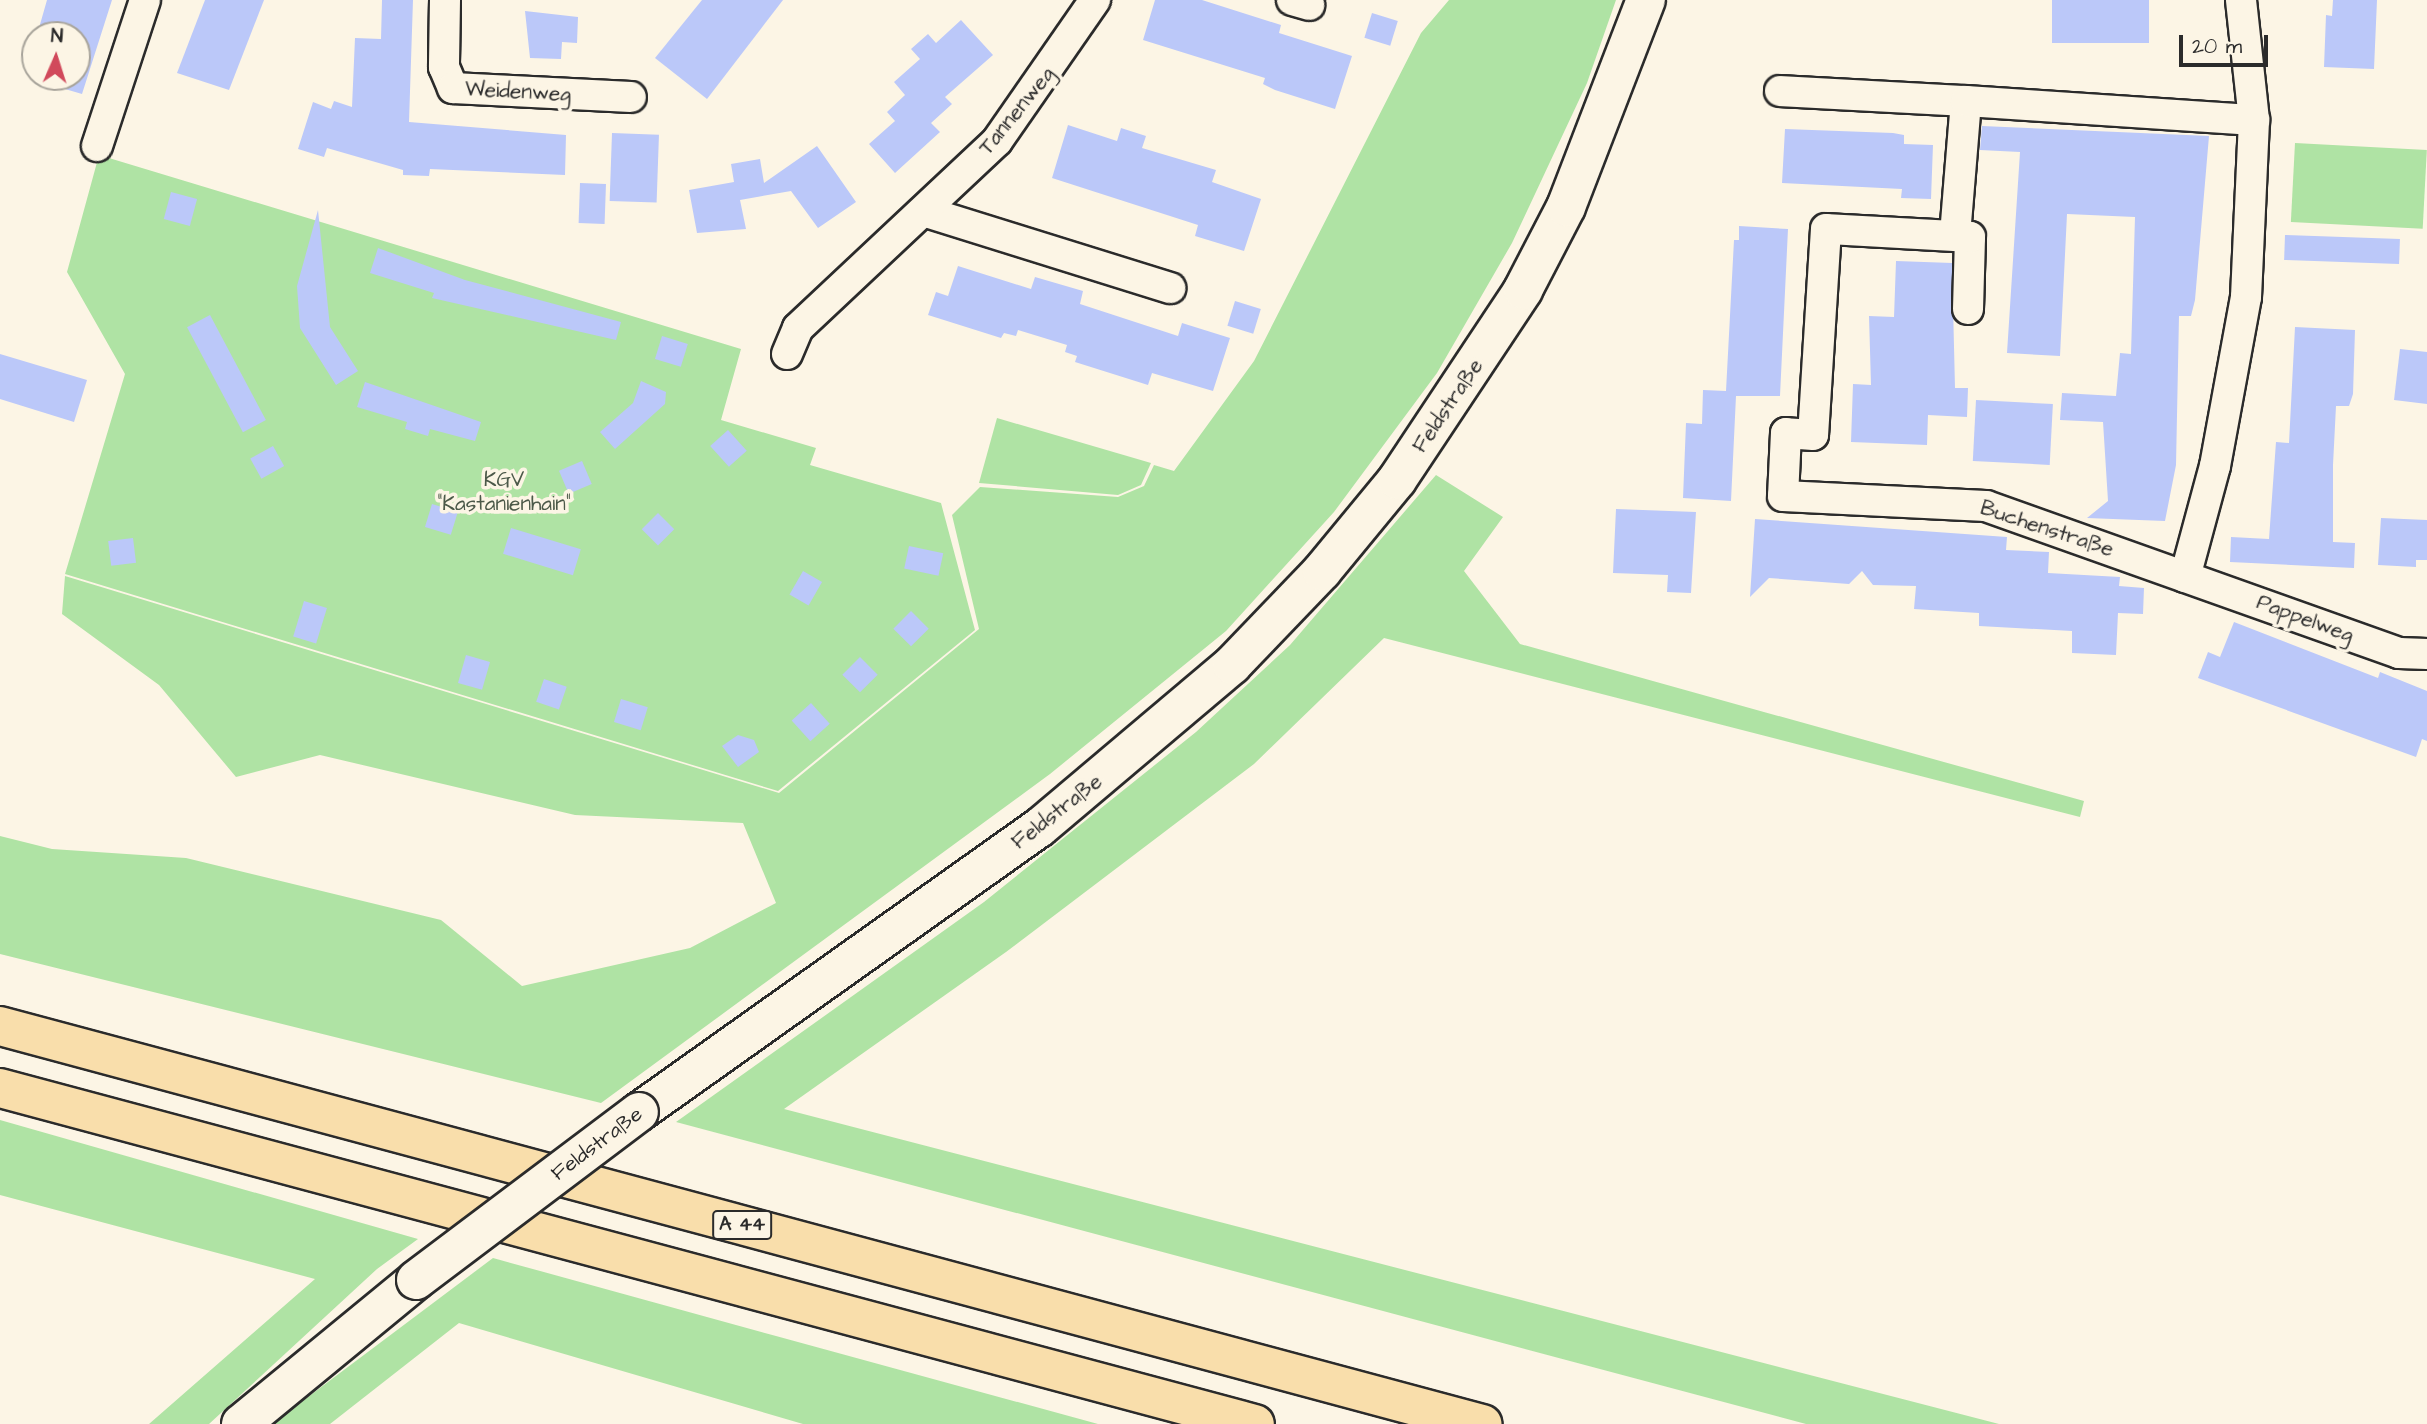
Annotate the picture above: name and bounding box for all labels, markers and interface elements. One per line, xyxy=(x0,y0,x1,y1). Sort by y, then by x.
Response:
north arrow xyxy=(21,21,91,91)
scale bar xyxy=(2182,21,2271,65)
text: N xyxy=(50,23,64,50)
text: 20 m xyxy=(2192,32,2242,61)
street label: Tannenweg xyxy=(974,62,1060,160)
street label: Weidenweg xyxy=(464,77,572,107)
street label: Feldstraße xyxy=(1407,354,1489,458)
park label: KGV "Kastanienhain" xyxy=(437,467,571,517)
street label: Buchenstraße xyxy=(1977,496,2117,562)
street label: Pappelweg xyxy=(2253,590,2357,648)
street label: Feldstraße xyxy=(1007,769,1107,855)
street label: Feldstraße xyxy=(546,1102,648,1186)
road number: A 44 xyxy=(710,1210,774,1240)

